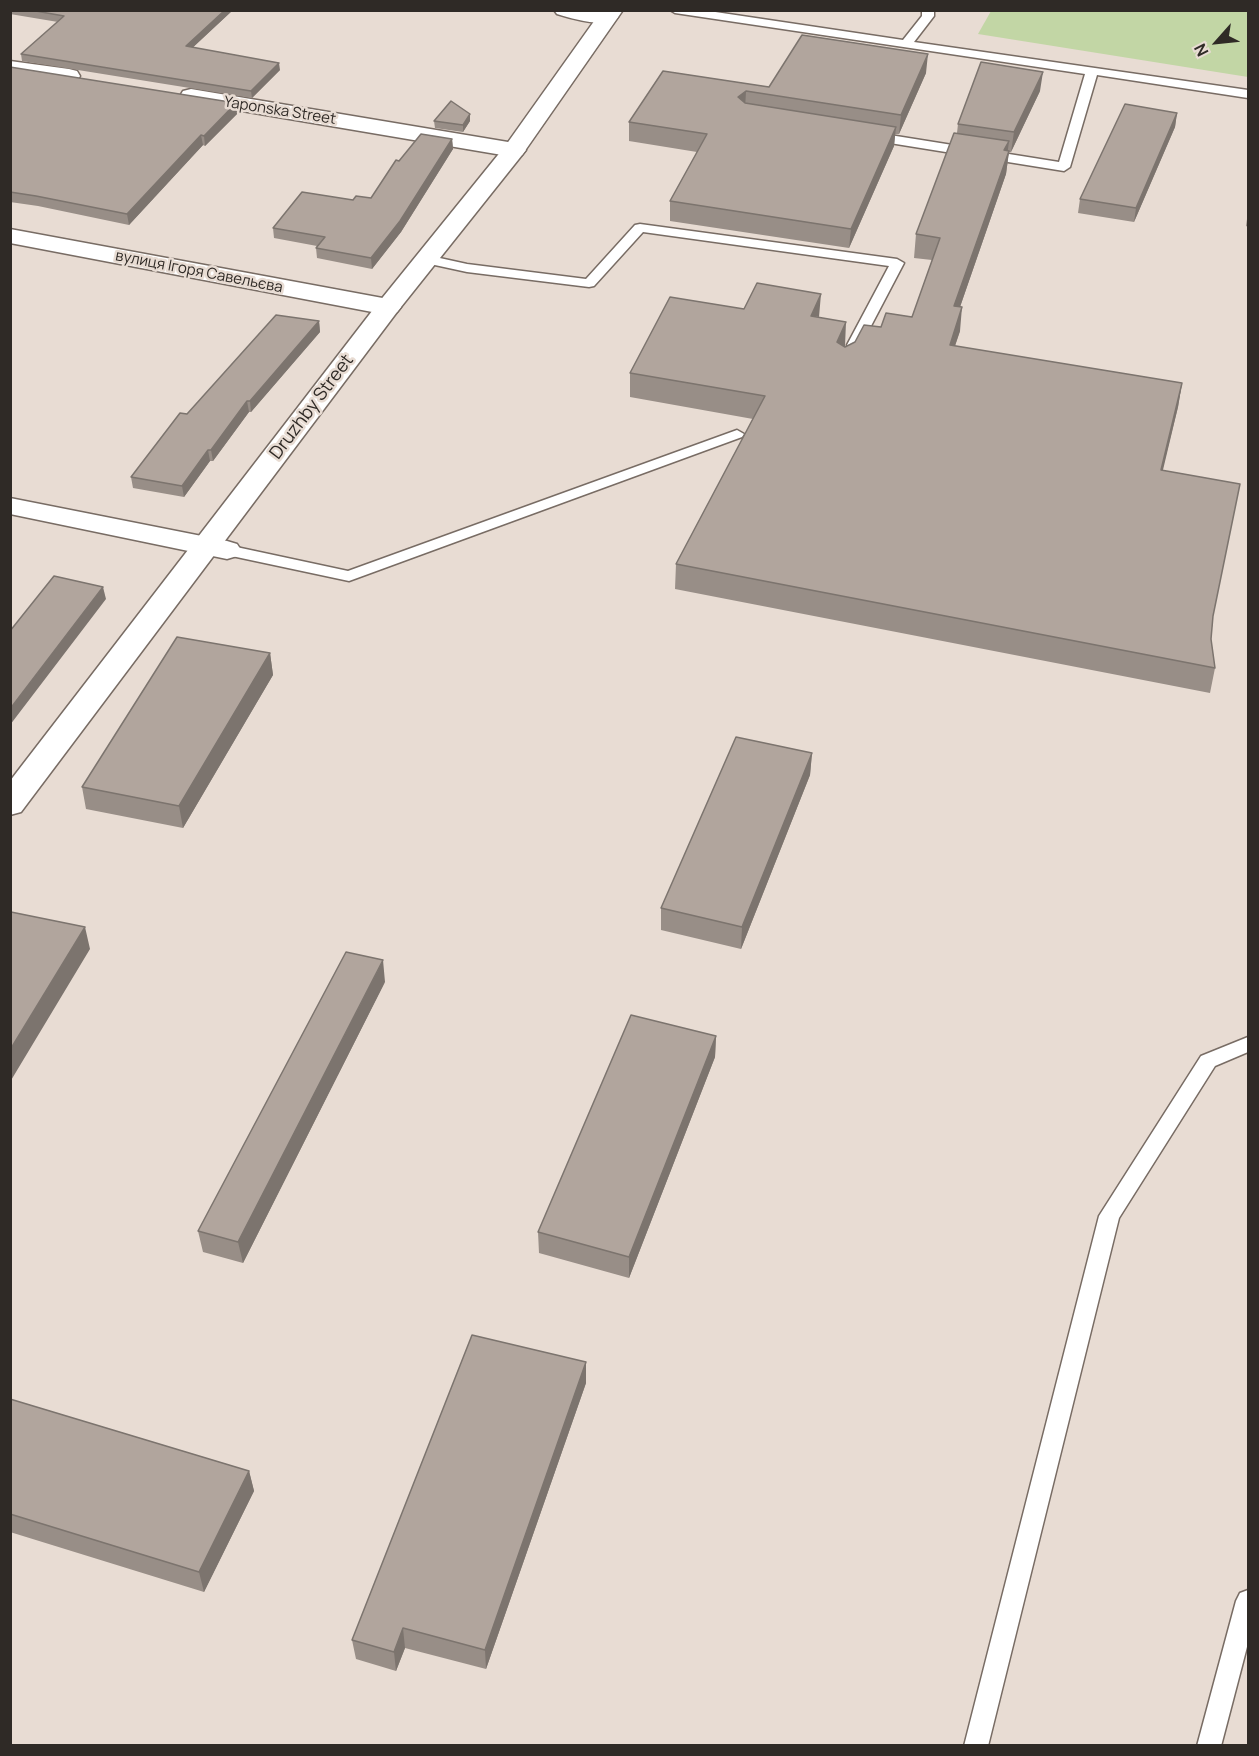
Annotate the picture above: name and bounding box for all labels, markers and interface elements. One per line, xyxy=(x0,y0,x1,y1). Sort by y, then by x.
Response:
north arrow xyxy=(1187,12,1247,72)
text: N xyxy=(1189,40,1213,60)
street label: Yaponska Street xyxy=(223,93,337,129)
street label: вулиця Ігоря Савельєва xyxy=(114,247,284,297)
street label: Druzhby Street xyxy=(266,350,358,464)

